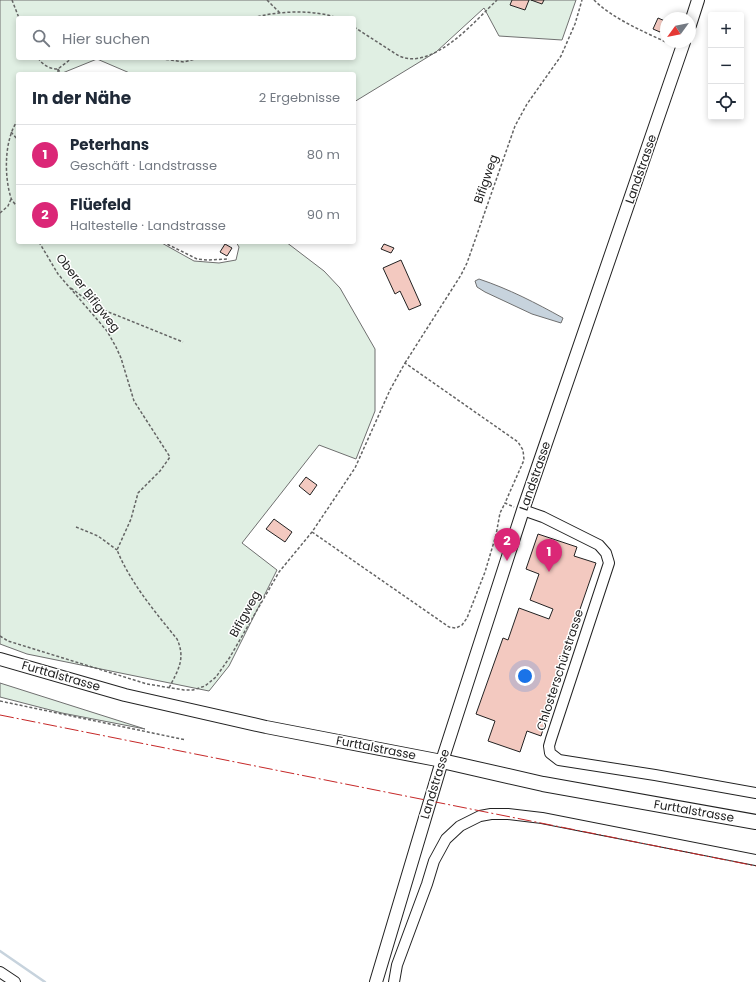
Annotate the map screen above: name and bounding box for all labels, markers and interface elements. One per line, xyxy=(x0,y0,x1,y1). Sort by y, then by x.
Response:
north arrow xyxy=(660,12,696,48)
map controls xyxy=(708,12,744,120)
button: + xyxy=(708,12,744,48)
search box xyxy=(16,16,356,60)
icon: search xyxy=(30,27,52,49)
text: Hier suchen xyxy=(62,28,150,49)
button: − xyxy=(708,48,744,84)
button: locate xyxy=(708,84,744,120)
text: In der Nähe xyxy=(32,86,131,110)
text: 2 Ergebnisse xyxy=(259,88,340,107)
street label: Landstrasse xyxy=(621,132,660,206)
text: Peterhans xyxy=(70,134,149,155)
text: 1 xyxy=(43,145,47,164)
text: 80 m xyxy=(307,145,340,164)
street label: Bifigweg xyxy=(469,152,502,206)
text: Geschäft · Landstrasse xyxy=(70,156,217,175)
text: Flüefeld xyxy=(70,194,131,215)
text: 2 xyxy=(41,205,49,224)
text: 90 m xyxy=(307,205,340,224)
text: Haltestelle · Landstrasse xyxy=(70,216,226,235)
street label: Oberer Bifigweg xyxy=(52,250,124,335)
street label: Landstrasse xyxy=(515,439,554,513)
pin: 2 xyxy=(494,528,520,561)
pin: 1 xyxy=(536,539,562,572)
street label: Bifigweg xyxy=(225,587,264,640)
street label: Chlosterschürstrasse xyxy=(532,607,587,733)
street label: Furttalstrasse xyxy=(20,656,103,695)
your location xyxy=(515,666,535,686)
street label: Furttalstrasse xyxy=(335,731,418,764)
street label: Landstrasse xyxy=(416,747,453,821)
street label: Furttalstrasse xyxy=(653,795,736,826)

